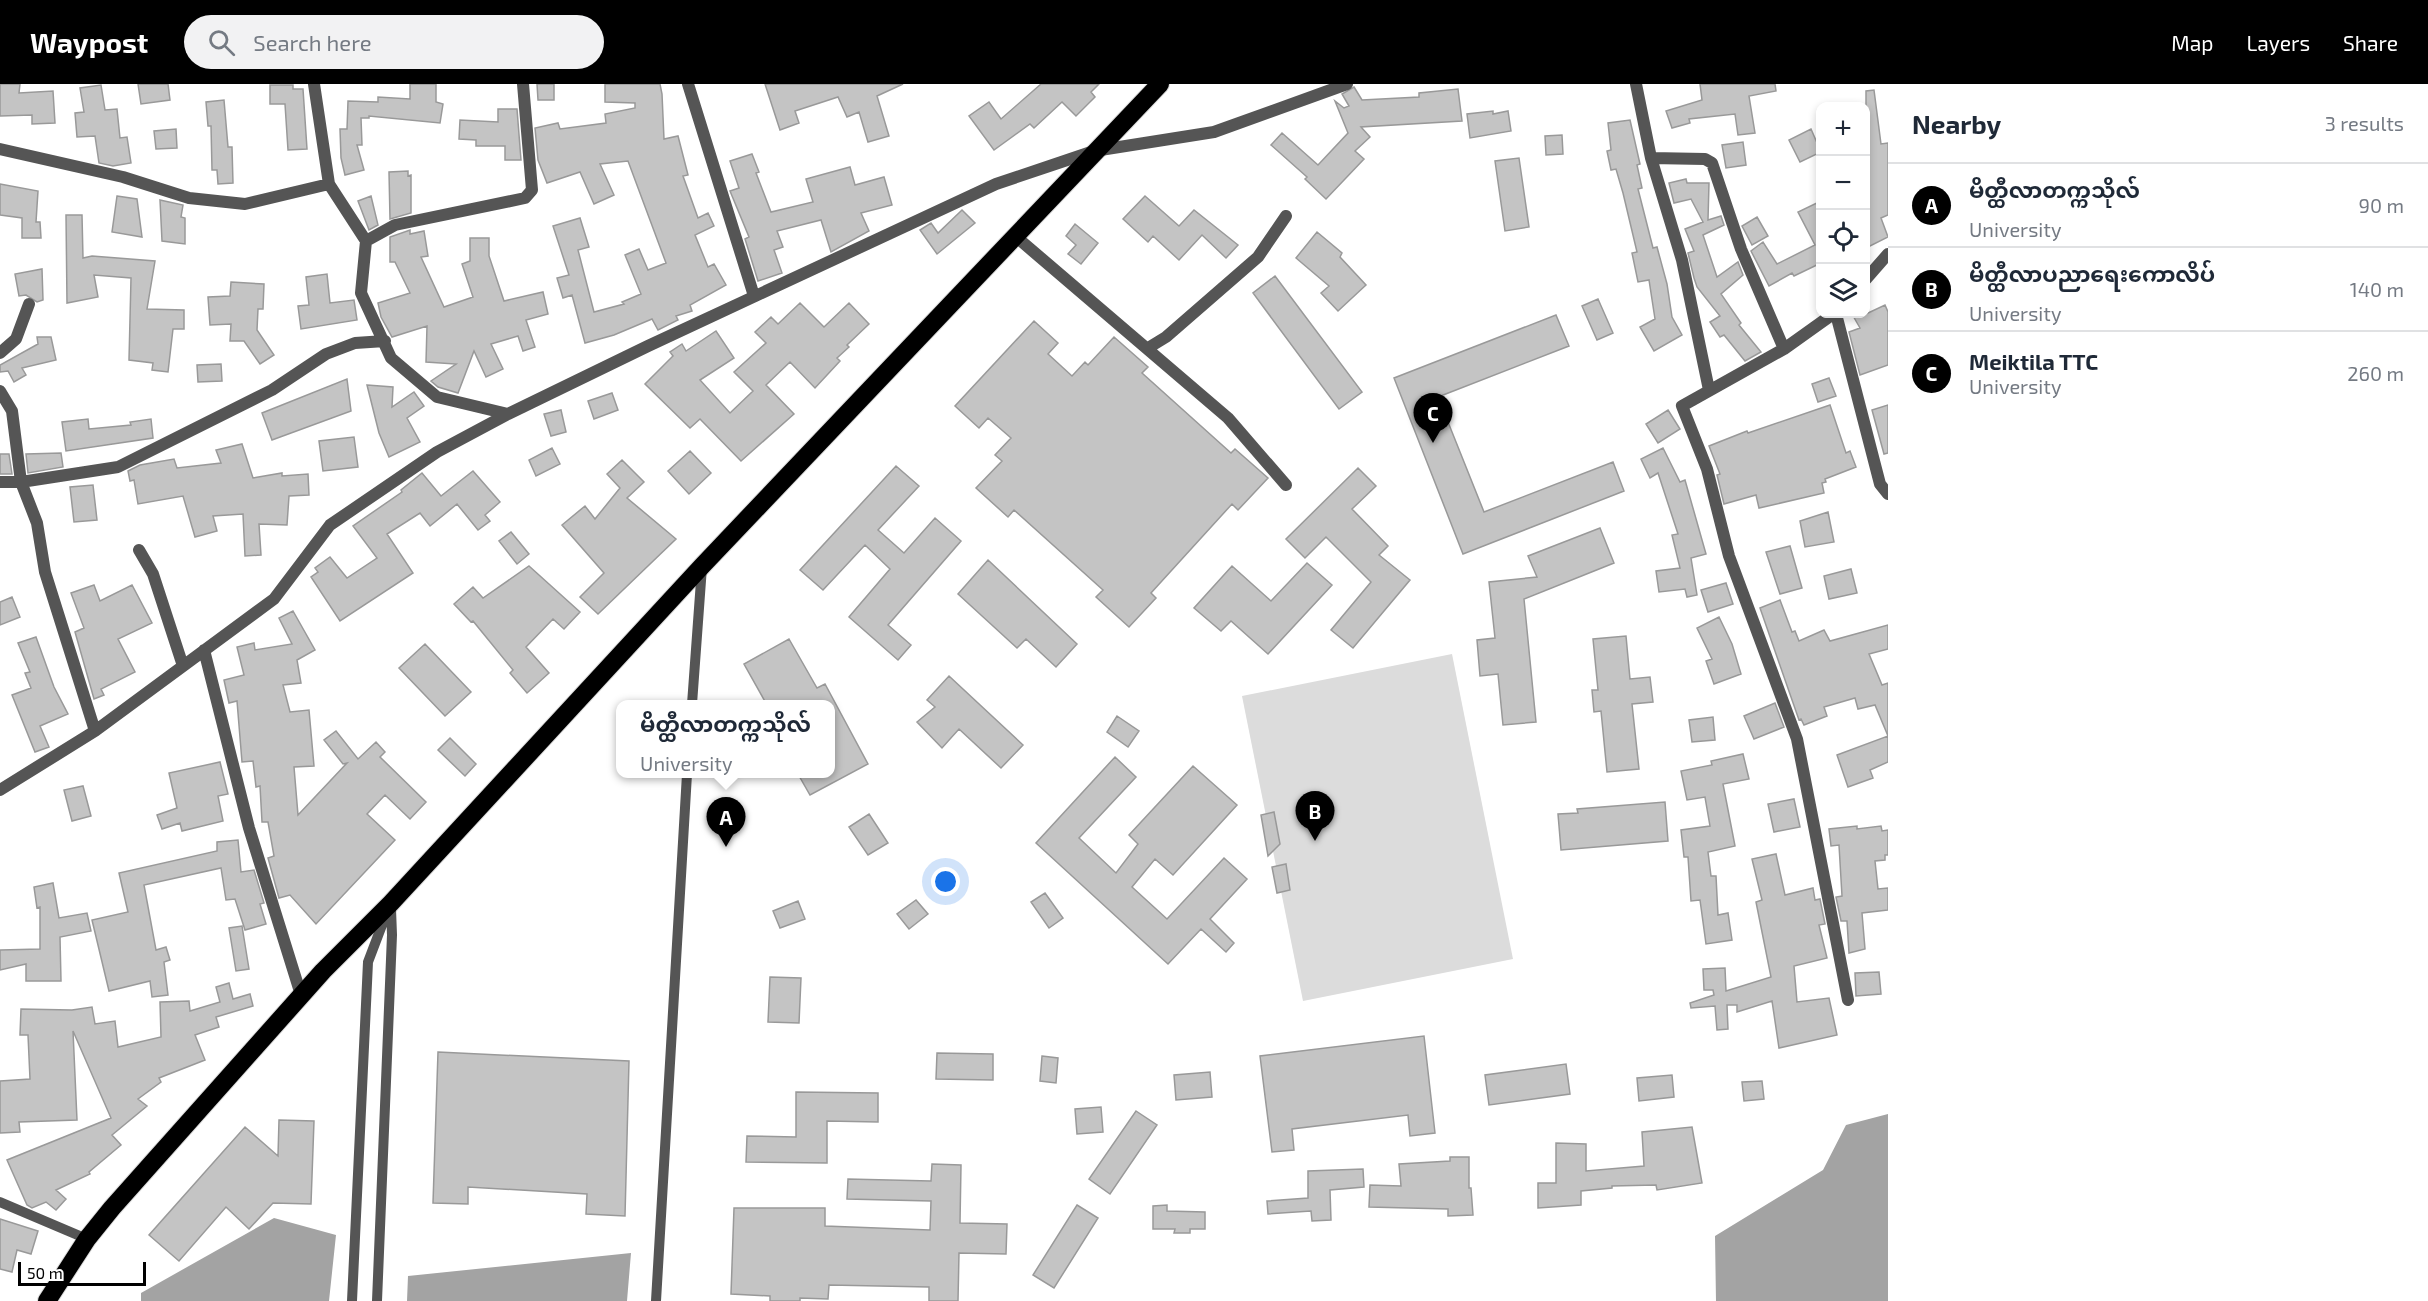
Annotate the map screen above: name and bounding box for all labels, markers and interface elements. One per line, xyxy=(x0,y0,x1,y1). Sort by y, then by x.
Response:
search box xyxy=(184,15,604,69)
text: Waypost xyxy=(30,25,148,59)
icon: search xyxy=(205,26,238,59)
text: Search here xyxy=(253,29,372,55)
text: Map xyxy=(2171,30,2213,55)
text: Layers xyxy=(2246,30,2310,55)
text: Share xyxy=(2343,30,2398,55)
map controls xyxy=(1816,102,1870,318)
button: + xyxy=(1816,102,1870,156)
text: Nearby xyxy=(1912,108,2001,139)
text: 3 results xyxy=(2325,111,2404,135)
button: − xyxy=(1816,156,1870,210)
text: မိတ္ထီလာတက္ကသိုလ် xyxy=(1969,176,2140,202)
text: A xyxy=(1925,193,1938,217)
text: 90 m xyxy=(2359,193,2404,217)
button: locate xyxy=(1816,210,1870,264)
text: University xyxy=(1969,217,2061,241)
text: မိတ္ထီလာပညာရေးကောလိပ် xyxy=(1969,260,2215,286)
button: layers xyxy=(1816,264,1870,318)
text: B xyxy=(1925,277,1938,301)
text: 140 m xyxy=(2350,277,2404,301)
text: University xyxy=(1969,301,2061,325)
text: Meiktila TTC xyxy=(1969,348,2098,374)
text: C xyxy=(1926,361,1937,385)
text: 260 m xyxy=(2347,361,2404,385)
text: University xyxy=(1969,374,2061,398)
pin: C xyxy=(1414,394,1452,443)
popup xyxy=(616,700,835,778)
text: မိတ္ထီလာတက္ကသိုလ် xyxy=(640,710,811,736)
text: University xyxy=(640,751,733,775)
pin: B xyxy=(1296,792,1334,841)
pin: A xyxy=(706,798,746,847)
your location xyxy=(931,867,960,896)
scale bar xyxy=(18,1259,146,1286)
text: 50 m xyxy=(27,1263,63,1282)

